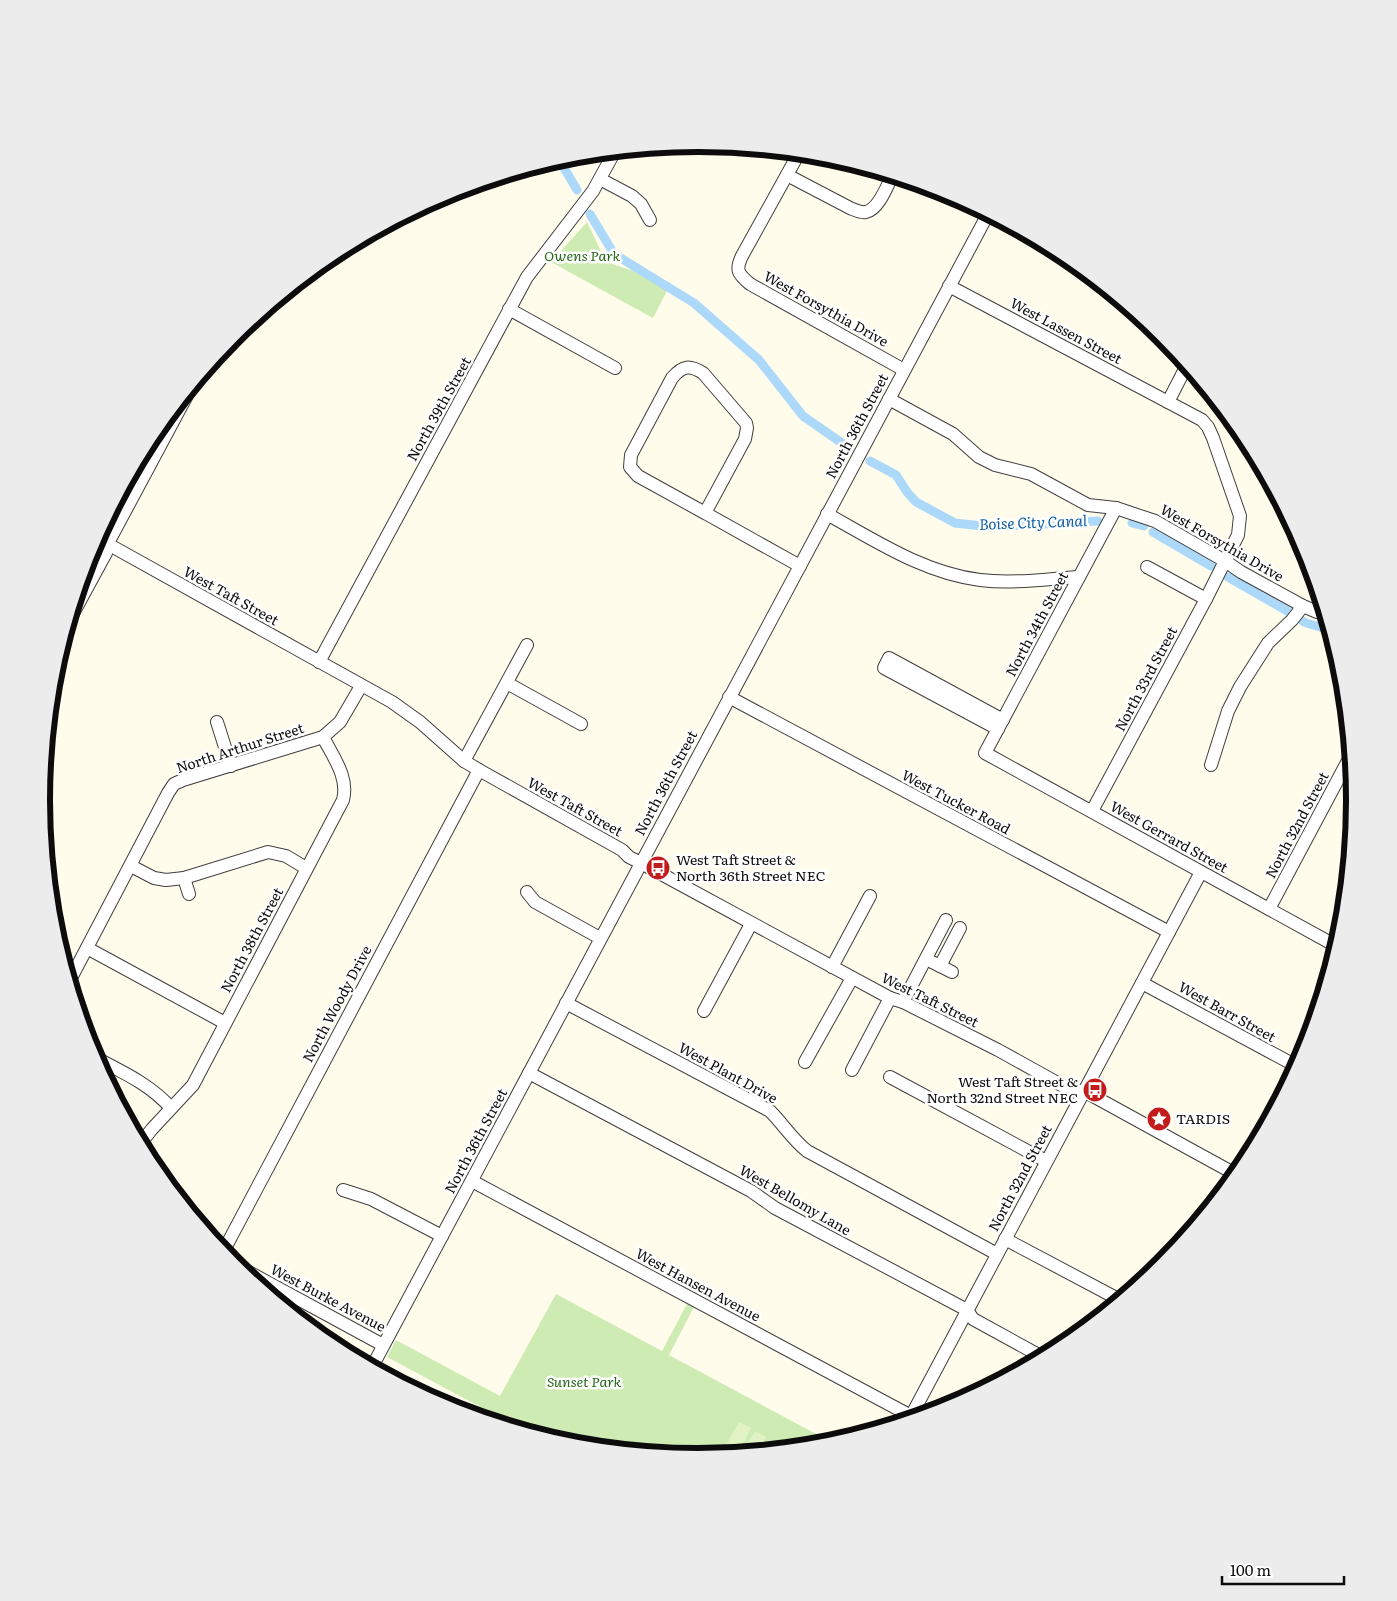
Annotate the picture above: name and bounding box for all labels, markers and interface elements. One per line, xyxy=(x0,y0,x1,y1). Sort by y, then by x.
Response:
park label: Owens Park xyxy=(544,245,620,265)
street label: West Forsythia Drive xyxy=(761,266,892,351)
street label: West Lassen Street xyxy=(1007,292,1126,368)
street label: North 39th Street xyxy=(401,353,475,464)
street label: North 36th Street xyxy=(820,369,892,482)
street label: West Forsythia Drive xyxy=(1157,499,1288,586)
water label: Boise City Canal xyxy=(979,508,1088,535)
street label: West Taft Street xyxy=(180,561,283,630)
street label: North 34th Street xyxy=(1000,567,1072,680)
street label: North 33rd Street xyxy=(1109,622,1181,734)
street label: North Arthur Street xyxy=(173,717,306,777)
street label: North 36th Street xyxy=(629,726,701,839)
street label: West Tucker Road xyxy=(899,764,1015,838)
street label: North 32nd Street xyxy=(1260,767,1333,881)
street label: West Taft Street xyxy=(524,772,627,841)
street label: West Gerrard Street xyxy=(1107,795,1232,877)
place label: West Taft Street & North 36th Street NEC xyxy=(676,849,826,885)
bus stop icon: West Taft Street & North 36th Street NEC xyxy=(645,855,671,881)
street label: North 38th Street xyxy=(215,883,287,996)
street label: North Woody Drive xyxy=(297,942,375,1065)
street label: West Taft Street xyxy=(879,967,983,1031)
street label: West Barr Street xyxy=(1175,976,1280,1046)
street label: West Plant Drive xyxy=(675,1037,782,1108)
place label: West Taft Street & North 32nd Street NEC xyxy=(927,1071,1078,1107)
bus stop icon: West Taft Street & North 32nd Street NEC xyxy=(1082,1077,1108,1103)
street label: North 36th Street xyxy=(439,1084,511,1197)
place icon: TARDIS xyxy=(1146,1106,1172,1132)
place label: TARDIS xyxy=(1176,1108,1230,1128)
street label: North 32nd Street xyxy=(983,1120,1056,1234)
street label: West Bellomy Lane xyxy=(736,1159,855,1239)
street label: West Hansen Avenue xyxy=(633,1243,764,1326)
street label: West Burke Avenue xyxy=(267,1258,390,1336)
park label: Sunset Park xyxy=(547,1371,621,1391)
scale bar xyxy=(1222,1554,1344,1586)
text: 100 m xyxy=(1230,1558,1271,1581)

